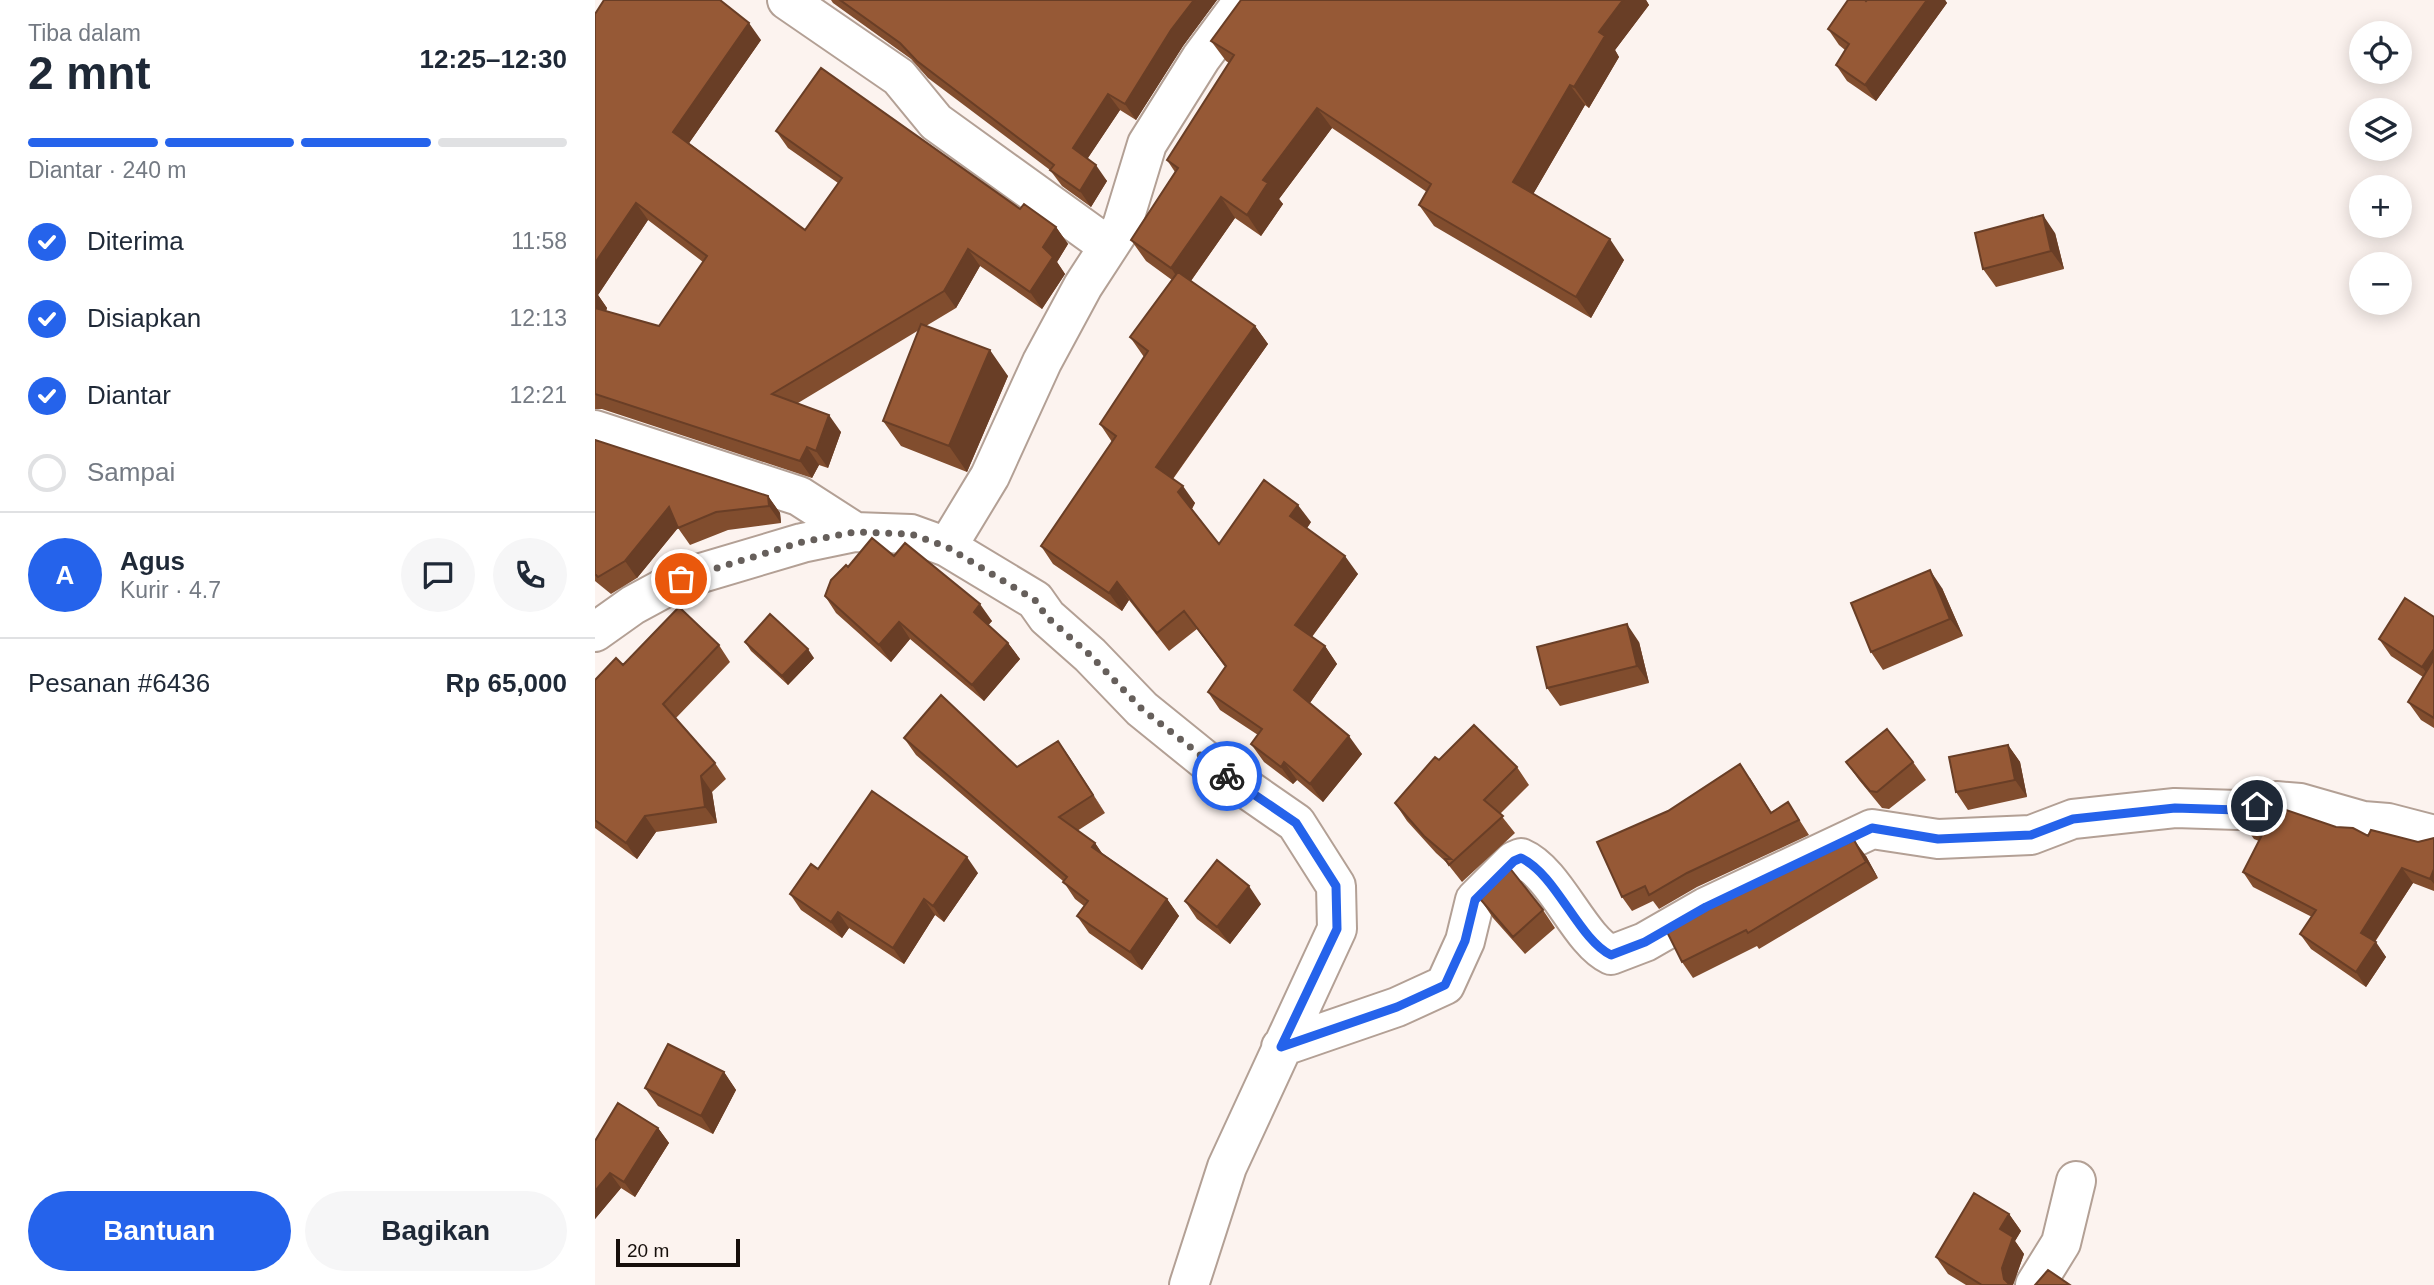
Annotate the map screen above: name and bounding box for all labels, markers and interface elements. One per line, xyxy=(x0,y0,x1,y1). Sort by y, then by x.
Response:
text: Tiba dalam xyxy=(28,20,141,46)
map controls xyxy=(2349,21,2412,315)
button: locate xyxy=(2349,21,2412,84)
text: 12:25–12:30 xyxy=(420,44,567,74)
text: 2 mnt xyxy=(28,47,151,99)
button: layers xyxy=(2349,98,2412,161)
text: Diantar · 240 m xyxy=(28,157,187,183)
button: + xyxy=(2349,175,2412,238)
icon: check xyxy=(28,223,66,261)
text: Diterima xyxy=(87,226,184,256)
text: 11:58 xyxy=(511,228,567,254)
button: − xyxy=(2349,252,2412,315)
icon: check xyxy=(28,300,66,338)
text: Disiapkan xyxy=(87,303,201,333)
text: 12:13 xyxy=(509,305,567,331)
icon: check xyxy=(28,377,66,415)
text: Diantar xyxy=(87,380,171,410)
text: 12:21 xyxy=(509,382,567,408)
text: Sampai xyxy=(87,457,175,487)
button: chat xyxy=(401,538,475,612)
button: phone xyxy=(493,538,567,612)
text: Agus xyxy=(120,546,185,576)
pin xyxy=(651,549,711,609)
text: A xyxy=(56,560,74,590)
icon: bag xyxy=(662,560,700,598)
text: Kurir · 4.7 xyxy=(120,577,221,603)
text: Pesanan #6436 xyxy=(28,668,210,698)
text: Rp 65,000 xyxy=(446,668,567,698)
courier xyxy=(1192,741,1262,811)
icon: bike xyxy=(1208,757,1246,795)
pin xyxy=(2227,776,2287,836)
icon: home xyxy=(2238,787,2276,825)
button: Bantuan xyxy=(28,1191,291,1271)
button: Bagikan xyxy=(305,1191,567,1271)
scale bar xyxy=(616,1236,740,1268)
text: 20 m xyxy=(627,1240,669,1261)

